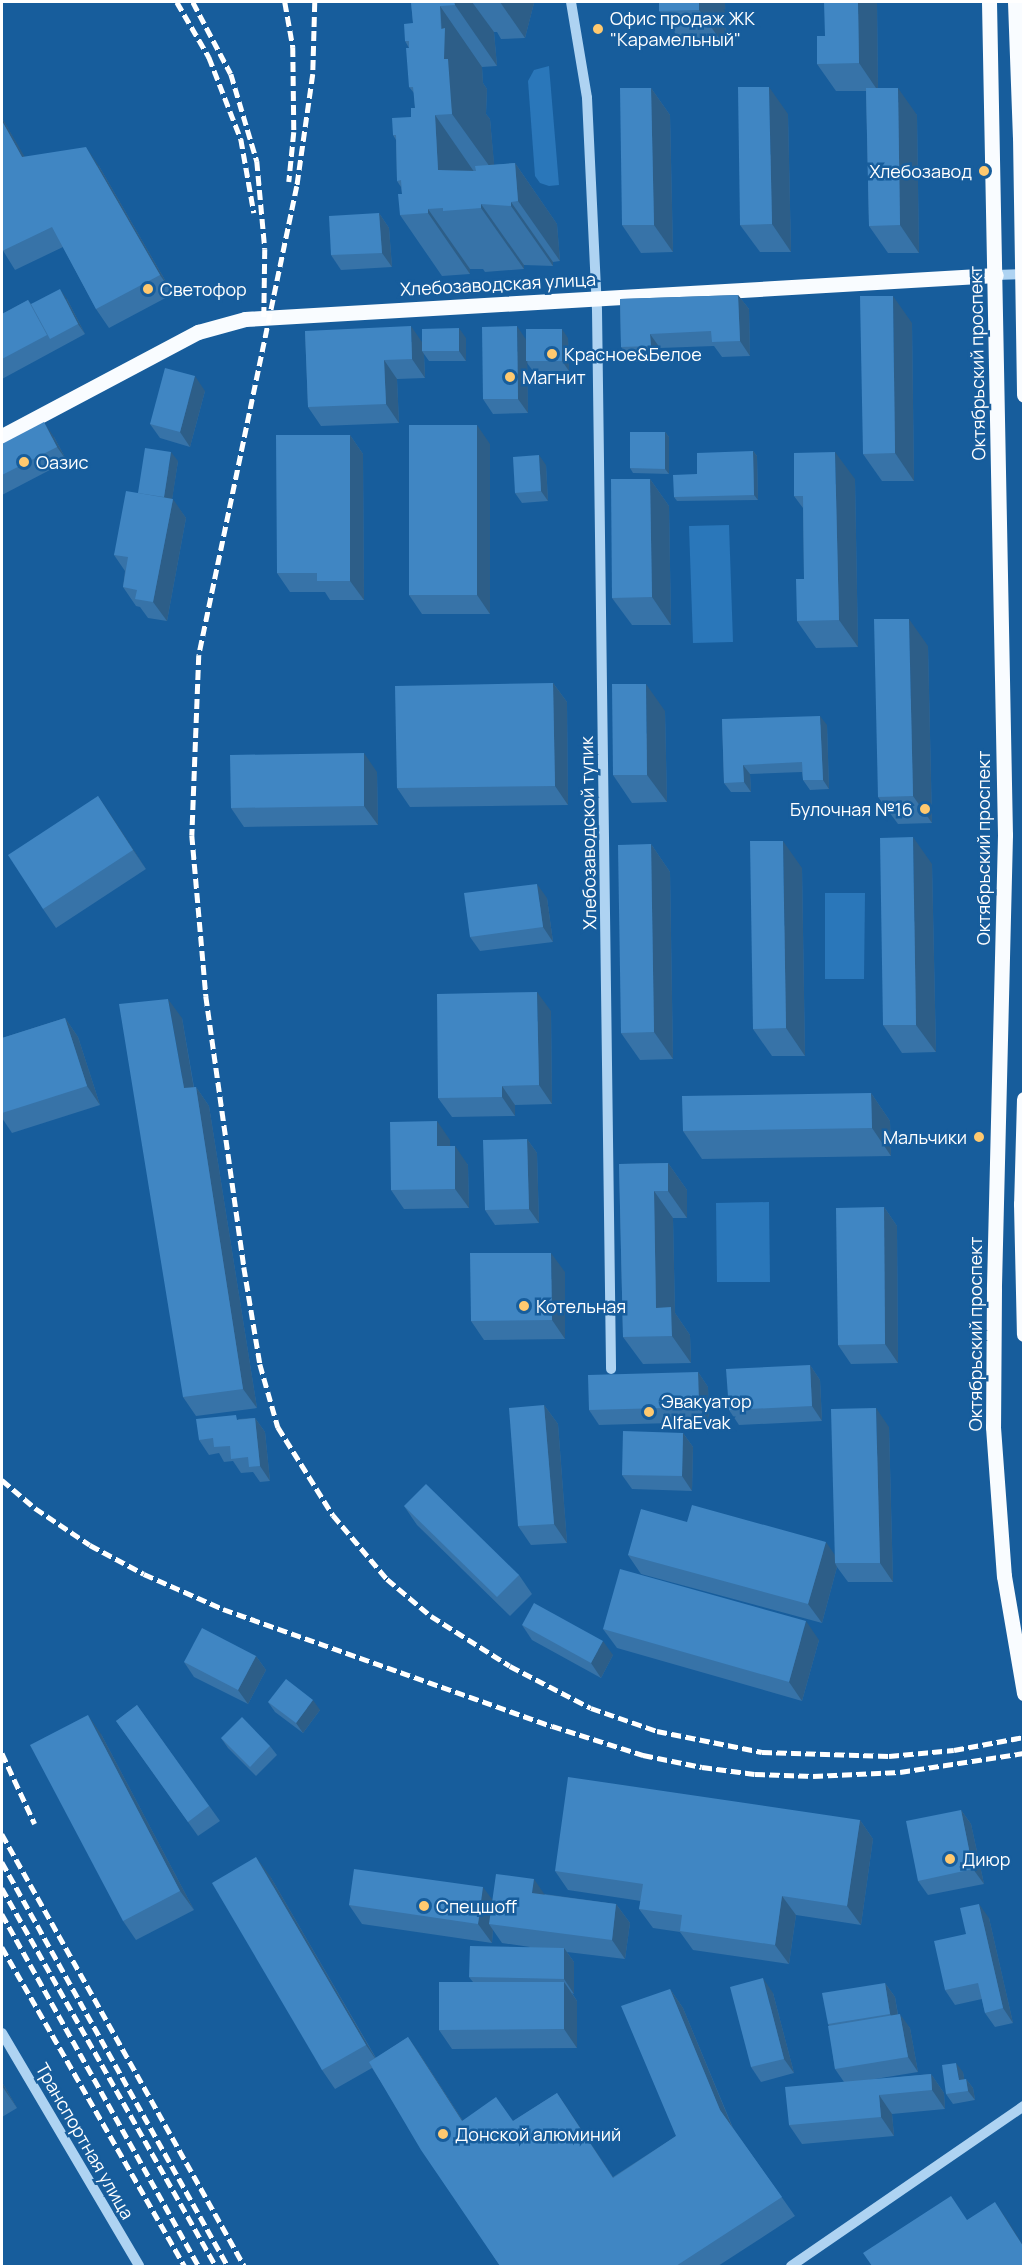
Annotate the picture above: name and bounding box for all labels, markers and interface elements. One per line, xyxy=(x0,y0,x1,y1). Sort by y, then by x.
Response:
place label: Офис продаж ЖК "Карамельный" xyxy=(610,8,755,50)
marker: Офис продаж ЖК "Карамельный" xyxy=(591,22,605,36)
place label: Хлебозавод xyxy=(869,160,972,182)
marker: Хлебозавод xyxy=(977,164,991,178)
street label: Октябрьский проспект xyxy=(965,265,989,461)
street label: Хлебозаводская улица xyxy=(400,268,596,300)
place label: Светофор xyxy=(160,278,247,300)
marker: Светофор xyxy=(141,282,155,296)
place label: Красное&Белое xyxy=(564,343,702,365)
marker: Красное&Белое xyxy=(545,347,559,361)
place label: Магнит xyxy=(522,366,585,388)
marker: Магнит xyxy=(503,370,517,384)
place label: Оазис xyxy=(36,451,88,473)
marker: Оазис xyxy=(17,455,31,469)
street label: Хлебозаводской тупик xyxy=(576,736,600,930)
street label: Октябрьский проспект xyxy=(972,751,994,945)
place label: Булочная №16 xyxy=(790,798,913,820)
marker: Булочная №16 xyxy=(918,802,932,816)
place label: Мальчики xyxy=(883,1126,967,1148)
marker: Мальчики xyxy=(972,1130,986,1144)
street label: Октябрьский проспект xyxy=(964,1237,986,1431)
place label: Котельная xyxy=(536,1295,626,1317)
marker: Котельная xyxy=(517,1299,531,1313)
place label: Эвакуатор AlfaEvak xyxy=(661,1391,752,1434)
marker: Эвакуатор AlfaEvak xyxy=(642,1405,656,1419)
place label: Диюр xyxy=(962,1848,1010,1870)
marker: Диюр xyxy=(943,1852,957,1866)
place label: Спецшoff xyxy=(436,1895,517,1917)
marker: Спецшoff xyxy=(417,1899,431,1913)
street label: Транспортная улица xyxy=(31,2059,139,2223)
place label: Донской алюминий xyxy=(455,2123,621,2145)
marker: Донской алюминий xyxy=(436,2127,450,2141)

